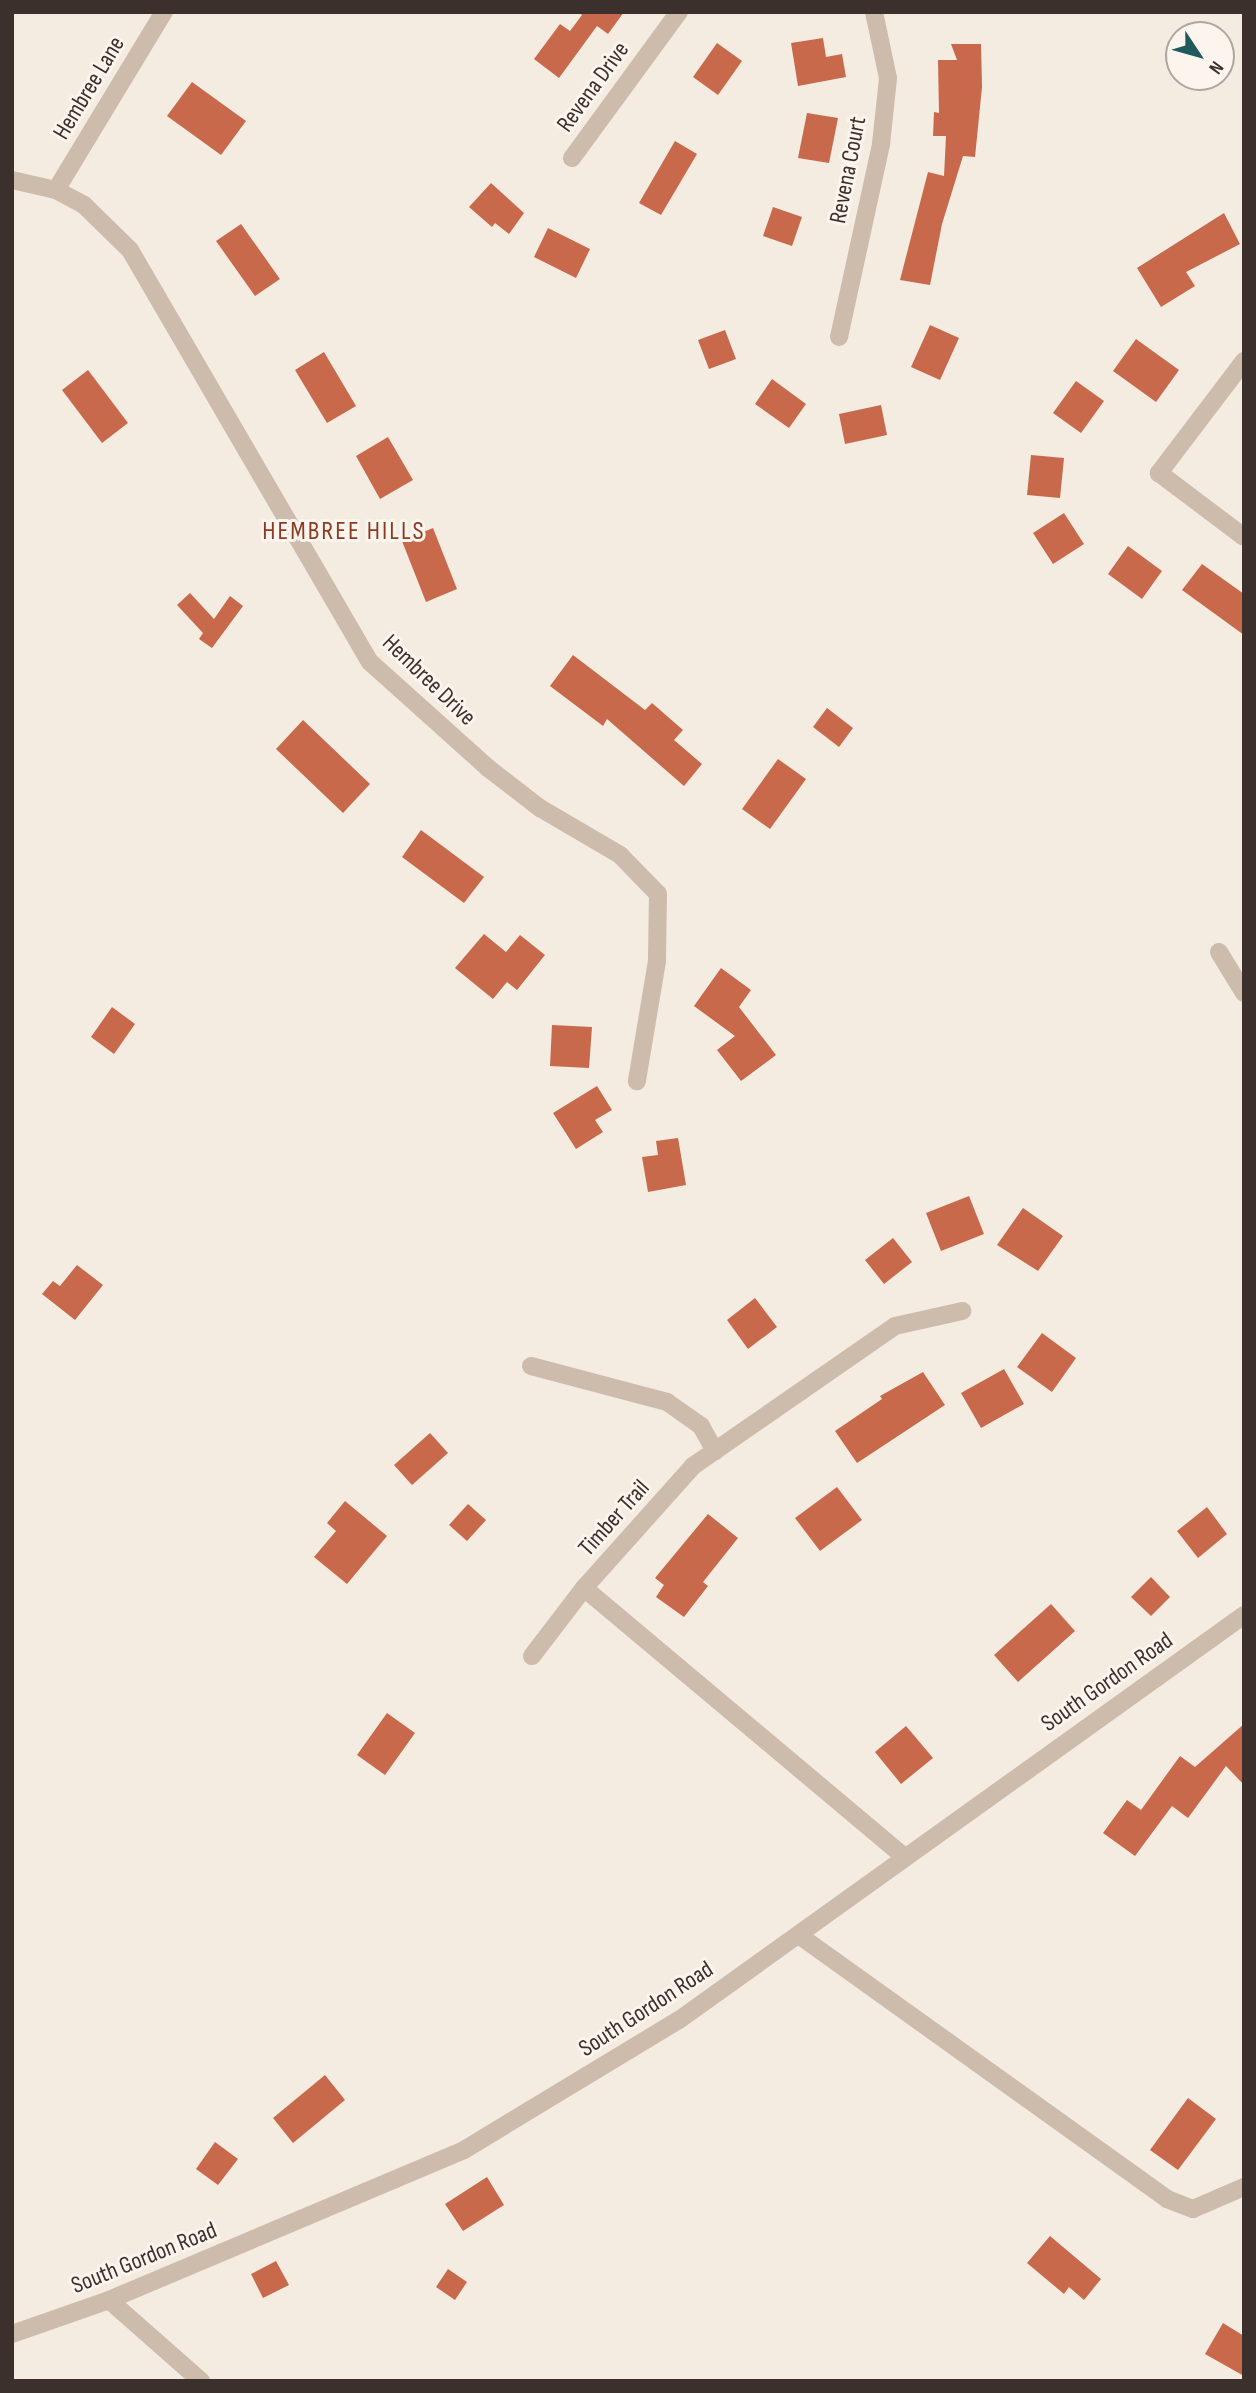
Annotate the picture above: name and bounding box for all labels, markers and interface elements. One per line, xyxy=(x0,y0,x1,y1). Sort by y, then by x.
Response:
north arrow xyxy=(1165,21,1235,91)
street label: Hembree Lane xyxy=(47,31,131,145)
street label: Revena Drive xyxy=(551,36,635,138)
text: N xyxy=(1203,57,1228,78)
street label: Revena Court xyxy=(824,114,872,226)
district label: HEMBREE HILLS xyxy=(264,516,424,548)
street label: Hembree Drive xyxy=(376,628,482,732)
street label: Timber Trail xyxy=(572,1474,656,1562)
street label: South Gordon Road xyxy=(1036,1626,1178,1738)
street label: South Gordon Road xyxy=(573,1955,719,2063)
street label: South Gordon Road xyxy=(67,2216,221,2300)

